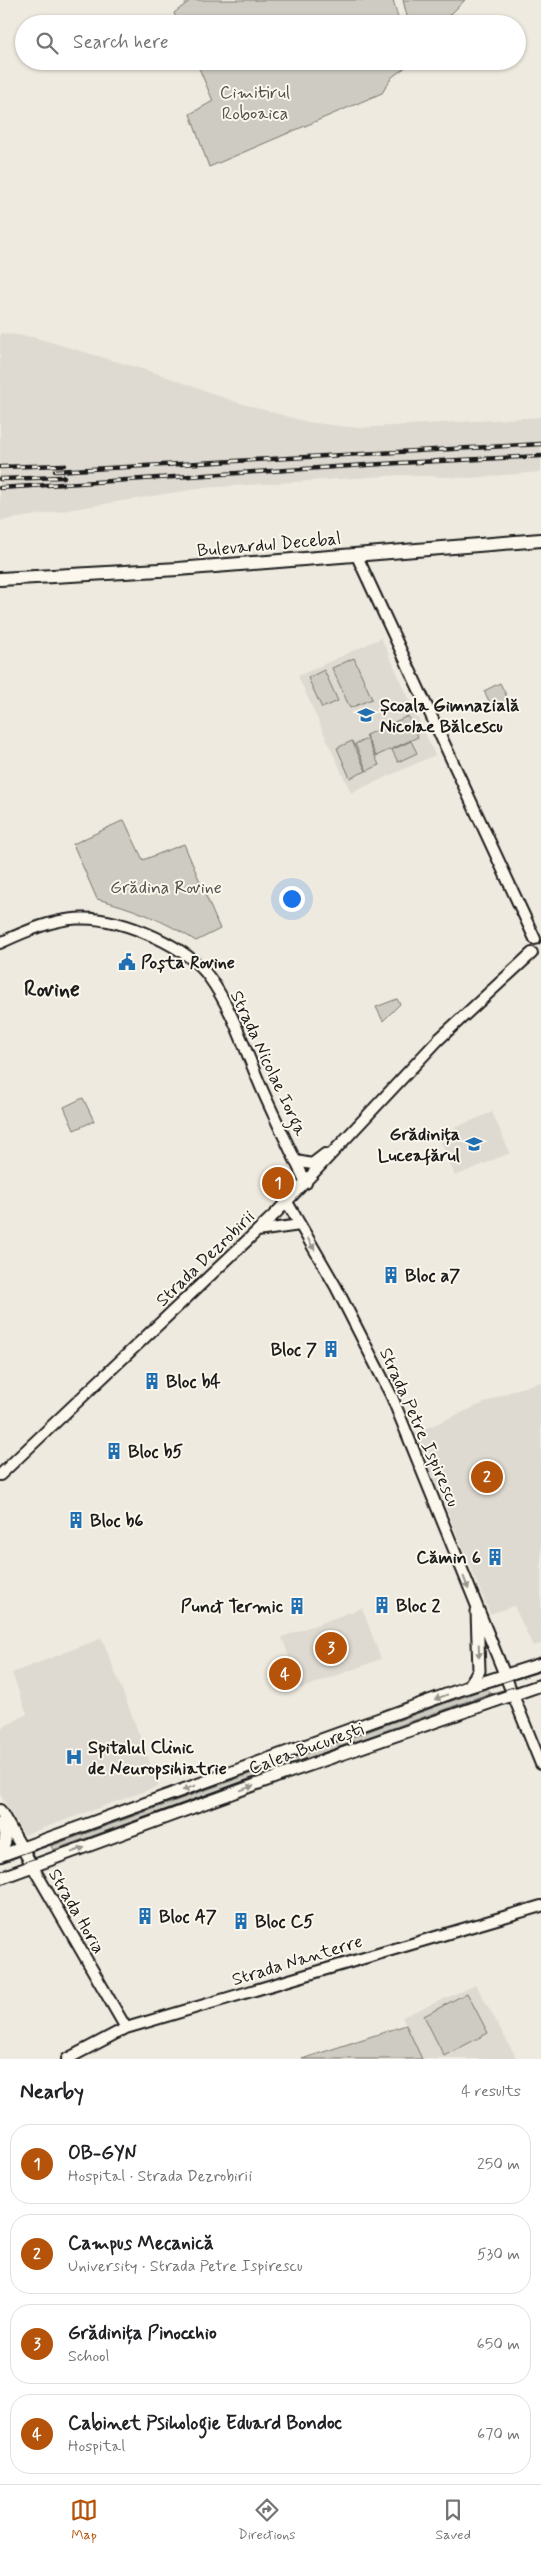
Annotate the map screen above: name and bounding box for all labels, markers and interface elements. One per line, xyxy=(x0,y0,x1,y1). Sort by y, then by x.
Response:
search box xyxy=(15,15,526,70)
icon: search xyxy=(33,29,61,57)
text: Search here xyxy=(73,30,169,55)
park label: Cimitirul Roboaica xyxy=(220,81,290,126)
street label: Bulevardul Decebal xyxy=(196,527,342,563)
place label: Școala Gimnazială Nicolae Bălcescu xyxy=(380,694,520,739)
school or university icon: Școala Gimnazială Nicolae Bălcescu xyxy=(356,705,376,725)
park label: Grădina Rovine xyxy=(110,876,222,900)
your location xyxy=(279,886,305,912)
place label: Poșta Rovine xyxy=(141,951,235,975)
public building icon: Poșta Rovine xyxy=(117,952,137,972)
district label: Rovine xyxy=(24,976,80,1004)
street label: Strada Nicolae Iorga xyxy=(222,987,312,1141)
place label: Grădinița Luceafărul xyxy=(378,1123,461,1168)
school or university icon: Grădinița Luceafărul xyxy=(464,1134,484,1154)
pin: 1 xyxy=(262,1164,294,1202)
street label: Strada Dezrobirii xyxy=(151,1205,260,1312)
one-way arrow xyxy=(307,1238,316,1251)
place label: Bloc a7 xyxy=(405,1264,460,1288)
building icon: Bloc a7 xyxy=(381,1265,401,1285)
place label: Bloc 7 xyxy=(271,1338,317,1362)
building icon: Bloc 7 xyxy=(321,1339,341,1359)
street label: Strada Petre Ispirescu xyxy=(373,1344,465,1511)
place label: Bloc b4 xyxy=(166,1370,221,1394)
building icon: Bloc b4 xyxy=(142,1371,162,1391)
place label: Bloc b5 xyxy=(128,1440,183,1464)
building icon: Bloc b5 xyxy=(104,1441,124,1461)
pin: 2 xyxy=(471,1458,503,1496)
place label: Bloc b6 xyxy=(90,1509,144,1533)
building icon: Bloc b6 xyxy=(66,1510,86,1530)
place label: Cămin 6 xyxy=(416,1546,481,1570)
building icon: Cămin 6 xyxy=(485,1547,505,1567)
one-way arrow xyxy=(462,1576,470,1591)
place label: Bloc 2 xyxy=(396,1594,440,1618)
place label: Punct Termic xyxy=(181,1595,284,1619)
building icon: Bloc 2 xyxy=(372,1595,392,1615)
building icon: Punct Termic xyxy=(287,1596,307,1616)
pin: 3 xyxy=(315,1629,347,1667)
one-way arrow xyxy=(476,1643,484,1659)
pin: 4 xyxy=(269,1655,301,1693)
one-way arrow xyxy=(433,1693,448,1701)
street label: Calea București xyxy=(246,1717,367,1781)
place label: Spitalul Clinic de Neuropsihiatrie xyxy=(88,1736,227,1781)
hospital icon: Spitalul Clinic de Neuropsihiatrie xyxy=(64,1747,84,1767)
one-way arrow xyxy=(240,1784,255,1792)
one-way arrow xyxy=(182,1785,197,1792)
one-way arrow xyxy=(71,1846,86,1853)
street label: Strada Horia xyxy=(42,1865,110,1958)
place label: Bloc A7 xyxy=(159,1905,217,1929)
building icon: Bloc A7 xyxy=(135,1906,155,1926)
place label: Bloc C5 xyxy=(255,1910,314,1934)
building icon: Bloc C5 xyxy=(231,1911,251,1931)
street label: Strada Nanterre xyxy=(229,1930,366,1992)
text: Nearby xyxy=(20,2078,84,2106)
text: 4 results xyxy=(461,2081,521,2102)
text: OB-GYN xyxy=(68,2141,137,2166)
text: 1 xyxy=(33,2154,41,2175)
text: 250 m xyxy=(477,2154,520,2175)
text: Hospital · Strada Dezrobirii xyxy=(68,2166,252,2187)
text: Campus Mecanică xyxy=(68,2231,214,2256)
text: 2 xyxy=(33,2244,41,2265)
text: 530 m xyxy=(477,2244,520,2265)
text: University · Strada Petre Ispirescu xyxy=(68,2256,303,2277)
text: Grădinița Pinocchio xyxy=(68,2321,217,2346)
text: 3 xyxy=(33,2334,41,2355)
text: 650 m xyxy=(477,2334,520,2355)
text: School xyxy=(68,2346,109,2367)
text: Cabinet Psihologie Eduard Bondoc xyxy=(68,2411,342,2436)
text: 4 xyxy=(32,2424,42,2445)
text: 670 m xyxy=(477,2424,520,2445)
text: Hospital xyxy=(68,2436,125,2457)
tab: Map xyxy=(70,2496,98,2544)
tab: Directions xyxy=(238,2496,296,2544)
tab: Saved xyxy=(436,2496,471,2544)

